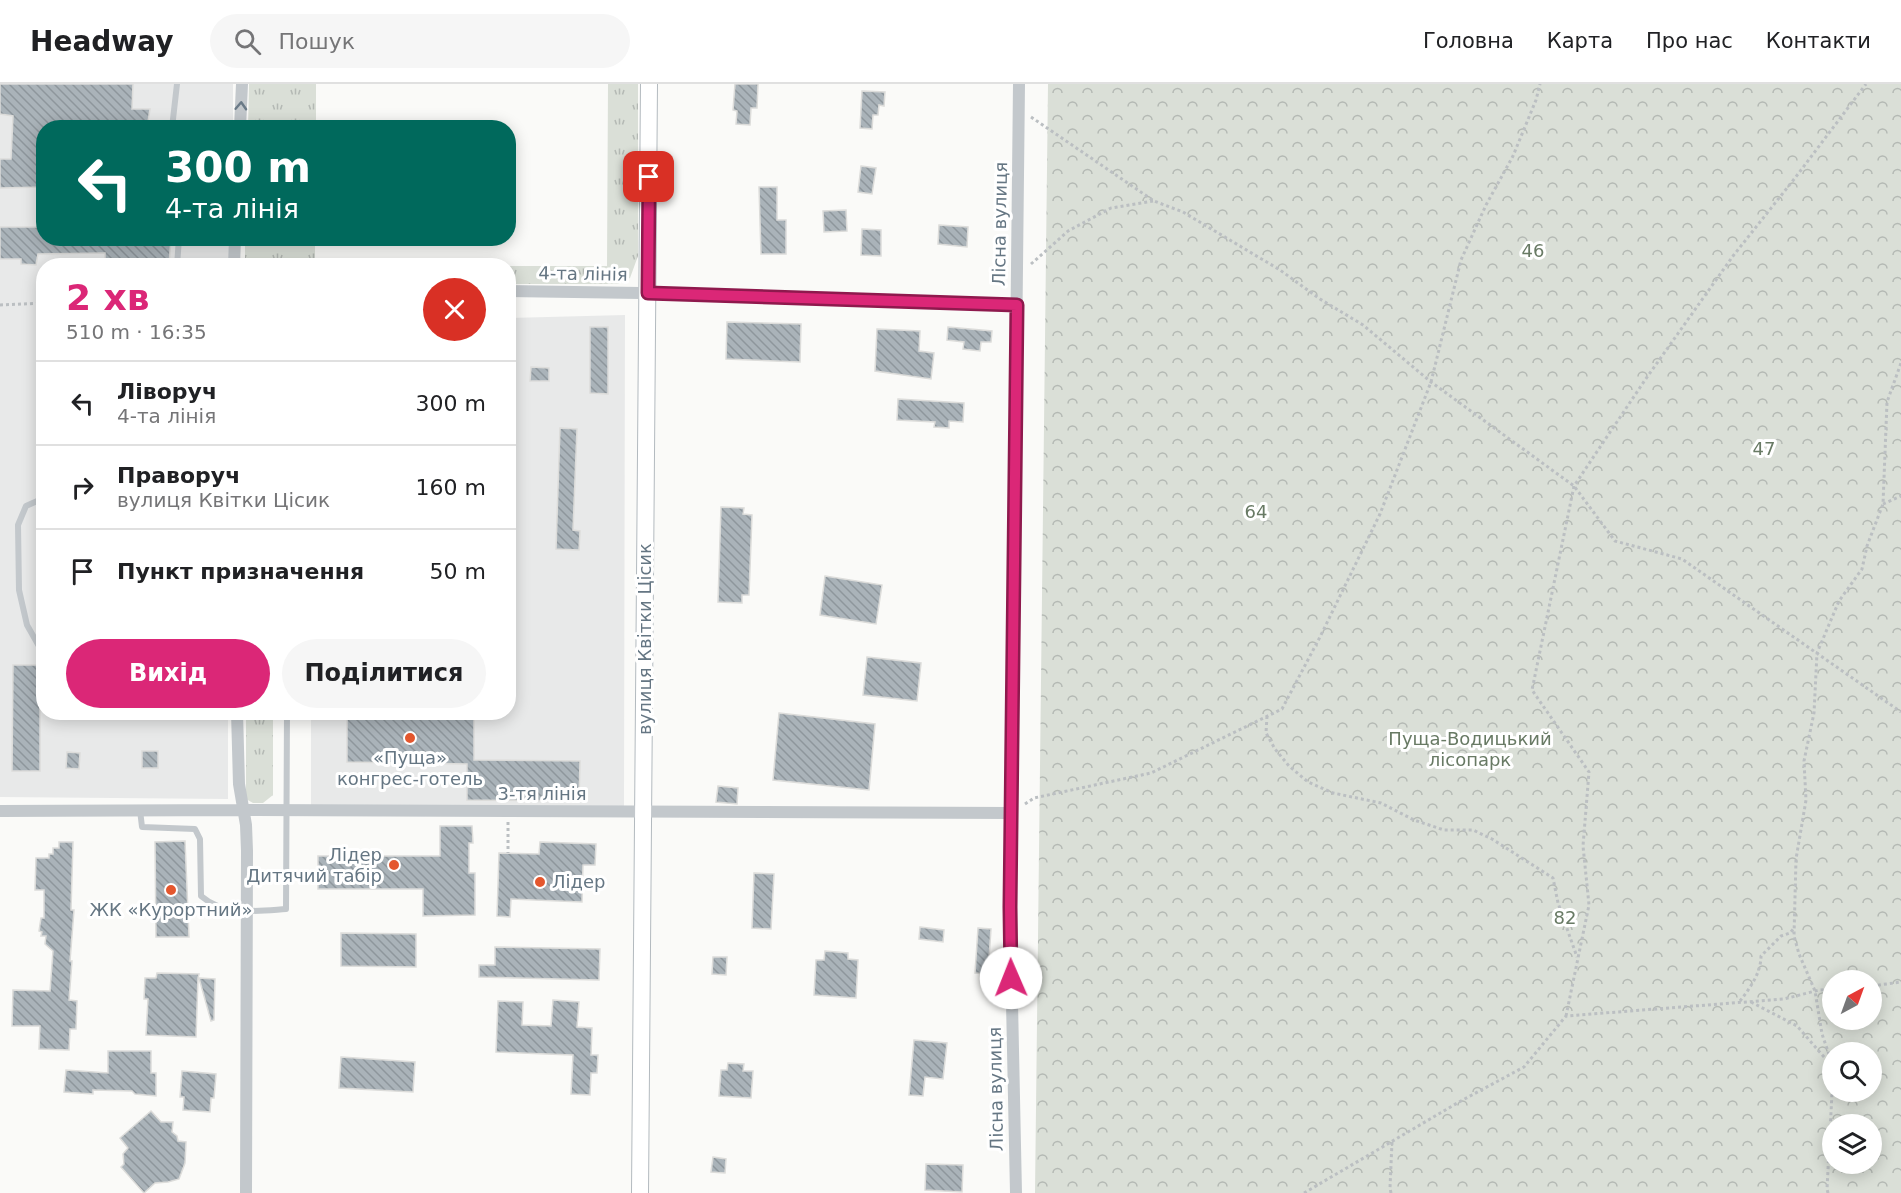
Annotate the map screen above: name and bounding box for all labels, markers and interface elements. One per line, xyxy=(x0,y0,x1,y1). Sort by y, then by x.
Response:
search box xyxy=(210,14,630,68)
text: Headway xyxy=(30,25,174,58)
icon: search xyxy=(231,25,264,58)
text: Пошук xyxy=(279,29,355,54)
text: Головна xyxy=(1423,29,1514,53)
text: Карта xyxy=(1547,29,1613,53)
text: Про нас xyxy=(1646,29,1733,53)
text: Контакти xyxy=(1766,29,1871,53)
one-way arrow xyxy=(235,101,248,110)
text: 300 m xyxy=(165,143,311,192)
icon: left xyxy=(66,144,144,222)
pin xyxy=(623,151,674,202)
icon: arrive xyxy=(632,160,665,193)
street label: Лісна вулиця xyxy=(988,162,1011,286)
text: 4-та лінія xyxy=(165,193,299,224)
park label: 46 xyxy=(1522,240,1544,261)
street label: 4-та лінія xyxy=(538,262,628,285)
text: 2 хв xyxy=(66,277,150,318)
button: close xyxy=(423,278,486,341)
text: 510 m · 16:35 xyxy=(66,320,207,344)
text: Ліворуч xyxy=(117,379,217,404)
icon: left xyxy=(66,387,99,420)
text: 300 m xyxy=(416,391,486,416)
text: 4-та лінія xyxy=(117,404,216,428)
park label: 47 xyxy=(1753,438,1775,459)
text: Праворуч xyxy=(117,463,240,488)
icon: right xyxy=(66,471,99,504)
text: 160 m xyxy=(416,475,486,500)
text: вулиця Квітки Цісик xyxy=(117,488,330,512)
park label: 64 xyxy=(1245,501,1267,522)
street label: вулиця Квітки Цісик xyxy=(634,543,655,735)
icon: arrive xyxy=(66,555,99,588)
text: Пункт призначення xyxy=(117,559,364,584)
text: 50 m xyxy=(430,559,486,584)
button: Вихід xyxy=(66,639,270,708)
button: Поділитися xyxy=(282,639,486,708)
park label: Пуща-Водицький лісопарк xyxy=(1388,728,1552,770)
marker: «Пуща» конгрес-готель xyxy=(403,731,417,745)
place label: «Пуща» конгрес-готель xyxy=(337,747,483,789)
street label: 3-тя лінія xyxy=(497,783,587,804)
place label: Лідер Дитячий табір xyxy=(246,844,382,886)
marker: Лідер Дитячий табір xyxy=(387,858,401,872)
place label: Лідер xyxy=(552,871,605,892)
marker: Лідер xyxy=(533,875,547,889)
marker: ЖК «Курортний» xyxy=(164,883,178,897)
place label: ЖК «Курортний» xyxy=(90,899,252,920)
park label: 82 xyxy=(1554,907,1576,928)
position arrow xyxy=(979,946,1043,1010)
north arrow xyxy=(1822,970,1882,1030)
map controls xyxy=(1822,970,1882,1174)
street label: Лісна вулиця xyxy=(984,1027,1007,1151)
button: search xyxy=(1822,1042,1882,1102)
button: layers xyxy=(1822,1114,1882,1174)

